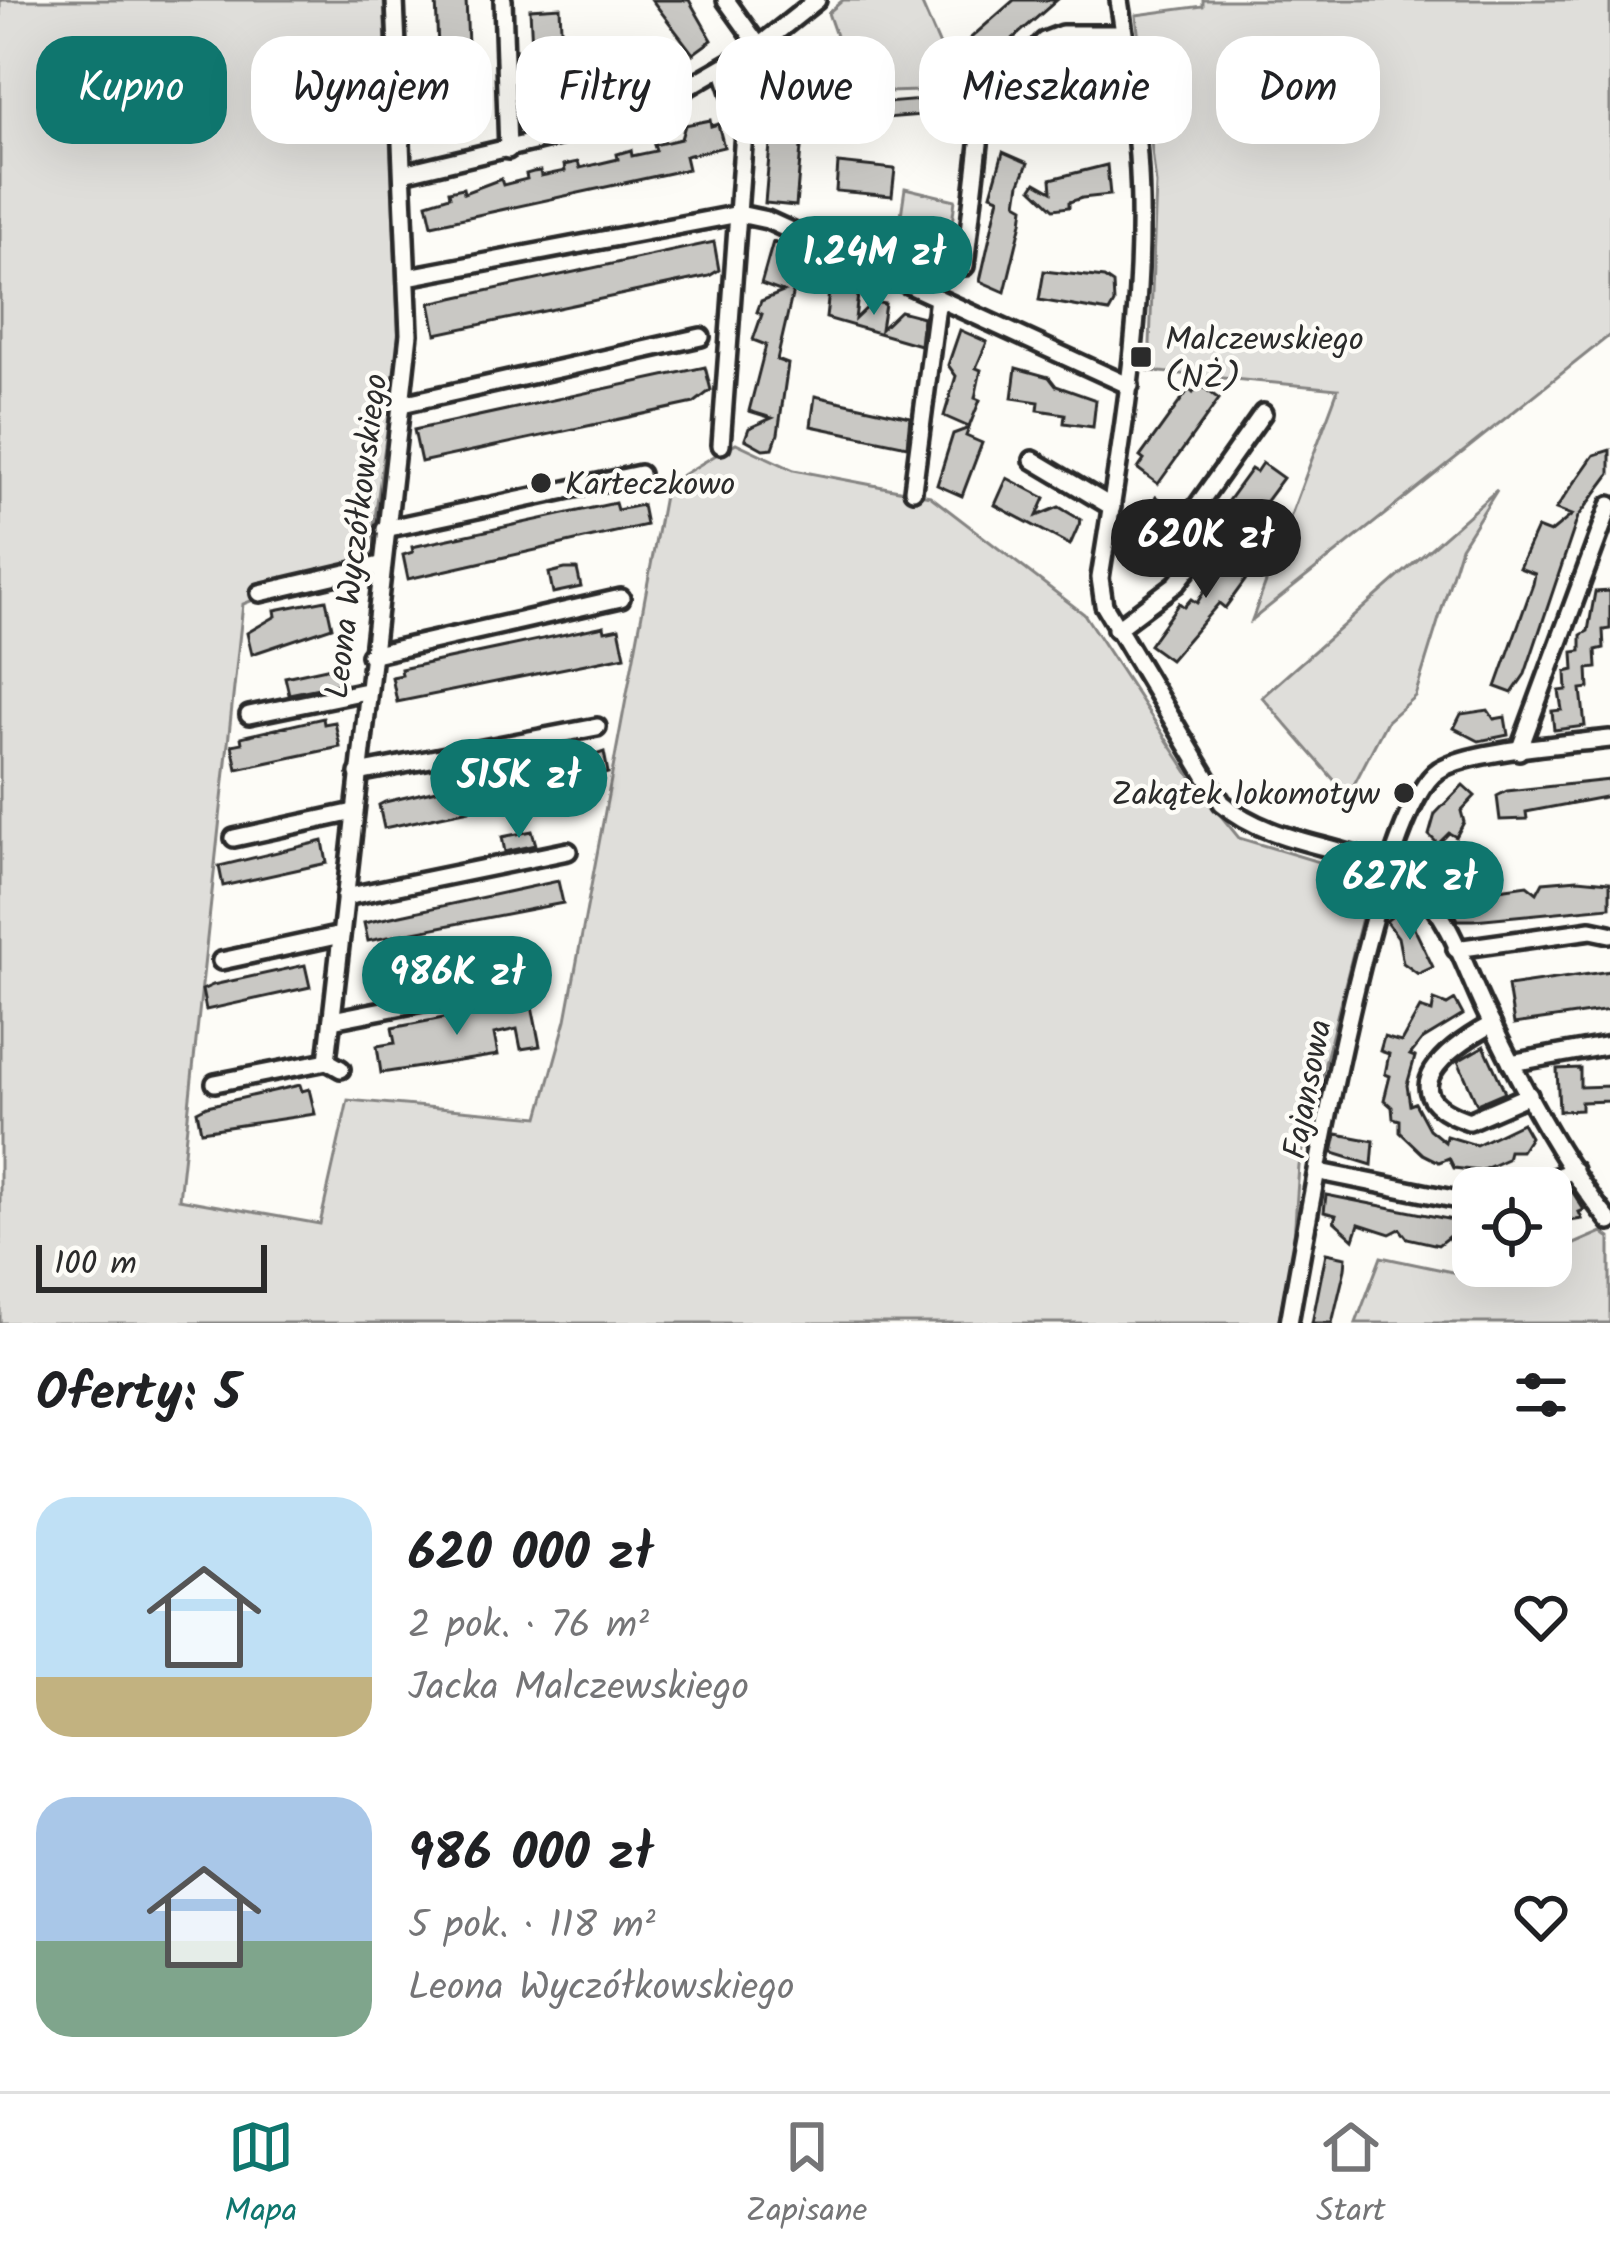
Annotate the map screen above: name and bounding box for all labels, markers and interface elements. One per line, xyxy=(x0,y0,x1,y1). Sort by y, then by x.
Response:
chip: Kupno xyxy=(36,36,227,144)
chip: Wynajem xyxy=(251,36,492,144)
chip: Filtry xyxy=(516,36,692,144)
chip: Nowe xyxy=(716,36,895,144)
chip: Mieszkanie xyxy=(919,36,1192,144)
chip: Dom xyxy=(1216,36,1380,144)
pin: 1.24M zł xyxy=(750,216,998,318)
text: 1.24M zł xyxy=(802,224,946,286)
place label: Malczewskiego (NŻ) xyxy=(1165,315,1364,406)
marker: Malczewskiego (NŻ) xyxy=(1128,344,1154,370)
street label: Leona Wyczółkowskiego xyxy=(312,371,405,702)
place label: Karteczkowo xyxy=(565,460,735,513)
marker: Karteczkowo xyxy=(528,470,554,496)
pin: 620K zł xyxy=(1095,499,1317,601)
text: 620K zł xyxy=(1138,507,1274,569)
pin: 515K zł xyxy=(408,739,630,841)
text: 515K zł xyxy=(457,747,581,809)
place label: Zakątek lokomotyw xyxy=(1112,770,1381,823)
marker: Zakątek lokomotyw xyxy=(1391,780,1417,806)
pin: 627K zł xyxy=(1299,841,1521,943)
text: 627K zł xyxy=(1343,849,1477,911)
pin: 986K zł xyxy=(346,936,568,1038)
text: 986K zł xyxy=(389,944,525,1006)
street label: Fajansowa xyxy=(1270,1015,1349,1164)
map controls xyxy=(1452,1167,1572,1287)
button: locate xyxy=(1452,1167,1572,1287)
scale bar xyxy=(36,1239,267,1292)
text: 100 m xyxy=(54,1239,137,1292)
text: Oferty: 5 xyxy=(36,1355,241,1436)
icon: filters xyxy=(1508,1362,1574,1428)
text: 620 000 zł xyxy=(408,1515,653,1596)
icon: home xyxy=(132,1545,276,1689)
icon: heart xyxy=(1508,1584,1574,1650)
text: 2 pok. · 76 m² xyxy=(408,1596,649,1658)
text: Jacka Malczewskiego xyxy=(408,1658,749,1720)
text: 986 000 zł xyxy=(408,1815,653,1896)
icon: home xyxy=(132,1845,276,1989)
icon: heart xyxy=(1508,1884,1574,1950)
text: 5 pok. · 118 m² xyxy=(408,1896,656,1958)
text: Leona Wyczółkowskiego xyxy=(408,1958,794,2020)
tab: Mapa xyxy=(224,2114,297,2239)
tab: Zapisane xyxy=(746,2114,867,2239)
tab: Start xyxy=(1316,2114,1386,2239)

